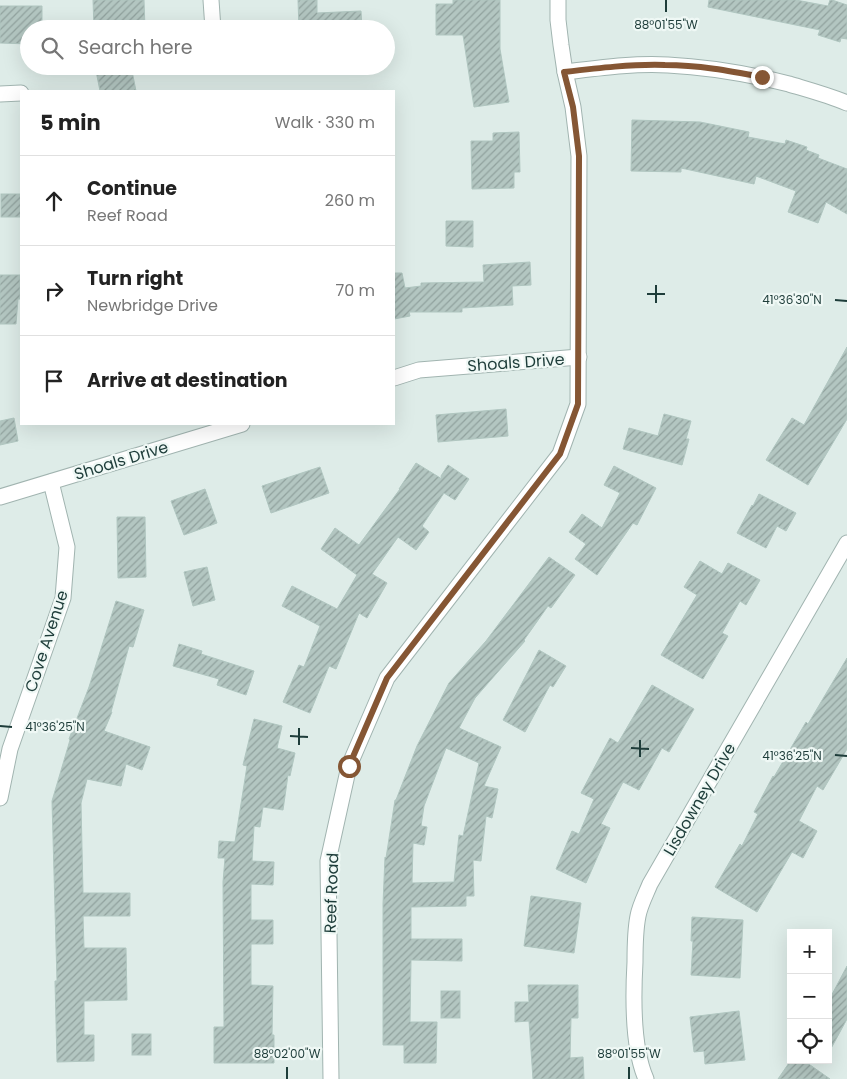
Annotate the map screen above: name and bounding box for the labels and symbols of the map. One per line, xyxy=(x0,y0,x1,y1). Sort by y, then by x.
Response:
text: 88°01'55"W xyxy=(634,16,698,33)
route end xyxy=(751,66,774,89)
text: 41°36'30"N xyxy=(762,291,822,308)
street label: Shoals Drive xyxy=(467,348,565,377)
street label: Shoals Drive xyxy=(71,435,171,486)
street label: Cove Avenue xyxy=(19,587,74,695)
text: 41°36'25"N xyxy=(25,718,85,735)
street label: Lisdowney Drive xyxy=(658,738,741,860)
text: 41°36'25"N xyxy=(762,747,822,764)
route start xyxy=(338,755,361,778)
street label: Reef Road xyxy=(319,852,344,934)
text: 88°02'00"W xyxy=(254,1045,321,1062)
text: 88°01'55"W xyxy=(597,1045,661,1062)

